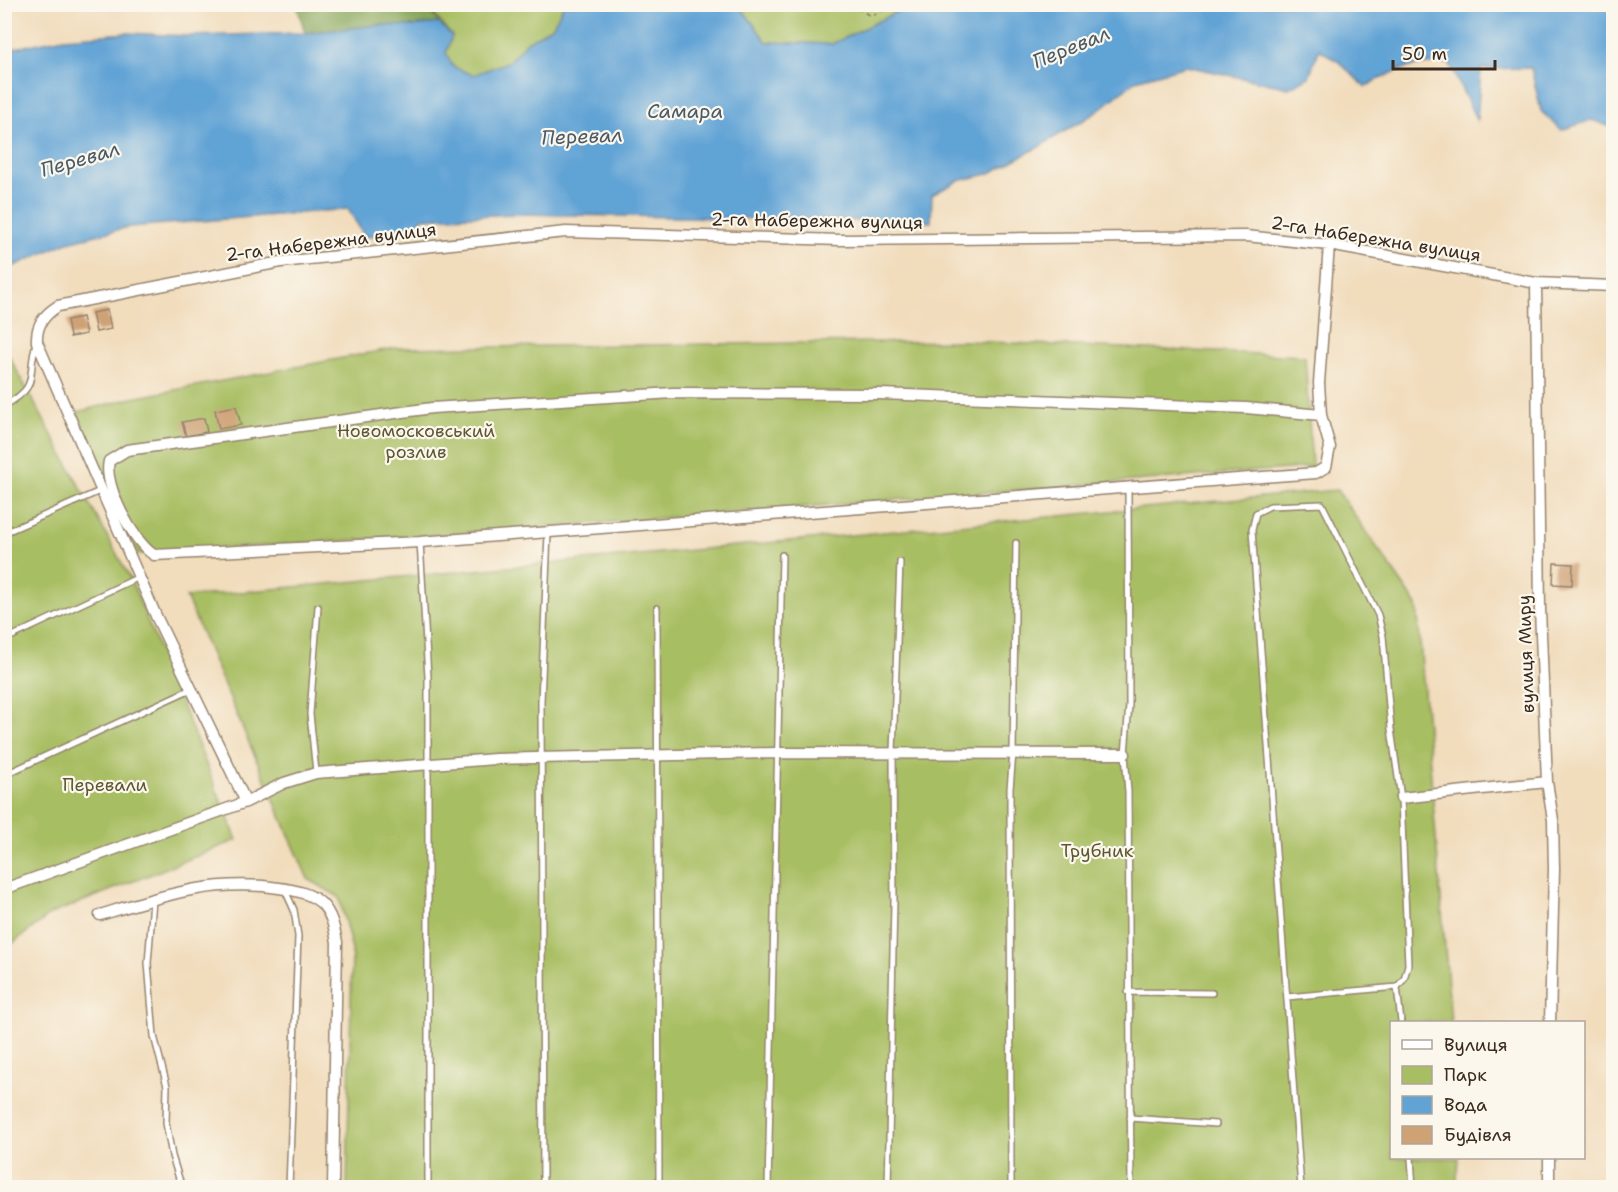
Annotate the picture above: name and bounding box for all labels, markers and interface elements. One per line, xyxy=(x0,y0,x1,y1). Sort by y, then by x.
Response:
water label: Перевал xyxy=(1028,20,1114,74)
scale bar xyxy=(1393,33,1495,71)
text: 50 m xyxy=(1402,42,1447,66)
water label: Самара xyxy=(647,98,723,124)
water label: Перевал xyxy=(541,122,623,150)
water label: Перевал xyxy=(37,135,123,183)
street label: 2-га Набережна вулиця xyxy=(711,207,923,235)
street label: 2-га Набережна вулиця xyxy=(1269,211,1483,267)
street label: 2-га Набережна вулиця xyxy=(224,217,438,267)
park label: Новомосковський розлив xyxy=(337,419,495,464)
street label: вулиця Миру xyxy=(1512,594,1540,714)
park label: Перевали xyxy=(63,773,148,797)
park label: Трубник xyxy=(1061,839,1134,863)
legend xyxy=(1390,1021,1585,1159)
text: Вулиця xyxy=(1444,1033,1508,1057)
text: Парк xyxy=(1444,1063,1487,1087)
text: Вода xyxy=(1444,1093,1487,1117)
text: Будівля xyxy=(1444,1123,1512,1147)

